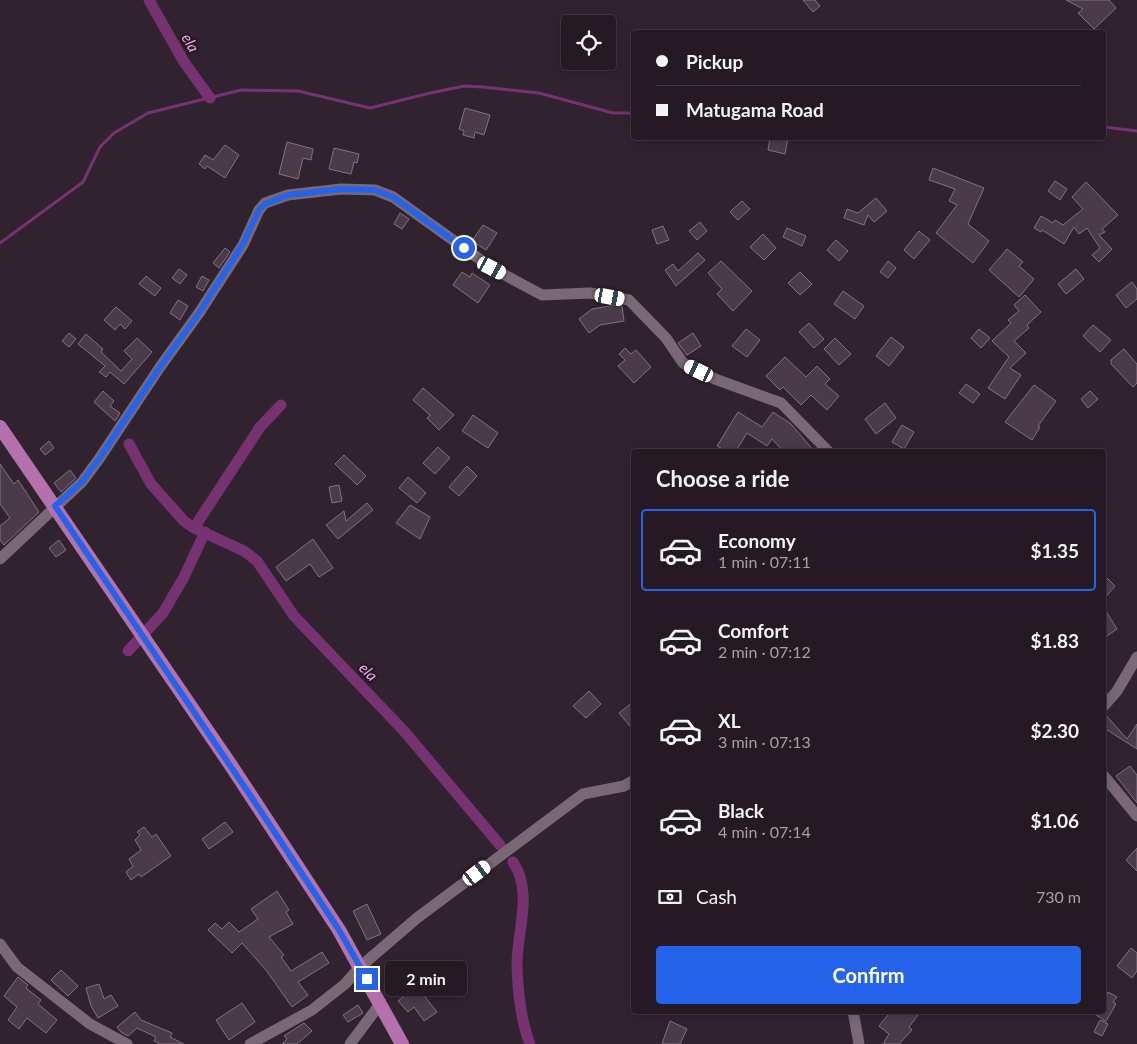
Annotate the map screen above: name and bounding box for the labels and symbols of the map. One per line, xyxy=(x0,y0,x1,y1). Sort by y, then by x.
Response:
water label: ela xyxy=(179,30,203,55)
route start xyxy=(453,237,475,259)
car xyxy=(475,254,508,282)
car xyxy=(593,287,626,307)
car xyxy=(682,358,715,384)
water label: ela xyxy=(356,659,382,684)
car xyxy=(460,858,493,888)
callout: 2 min xyxy=(384,962,467,996)
route end xyxy=(356,968,378,990)

